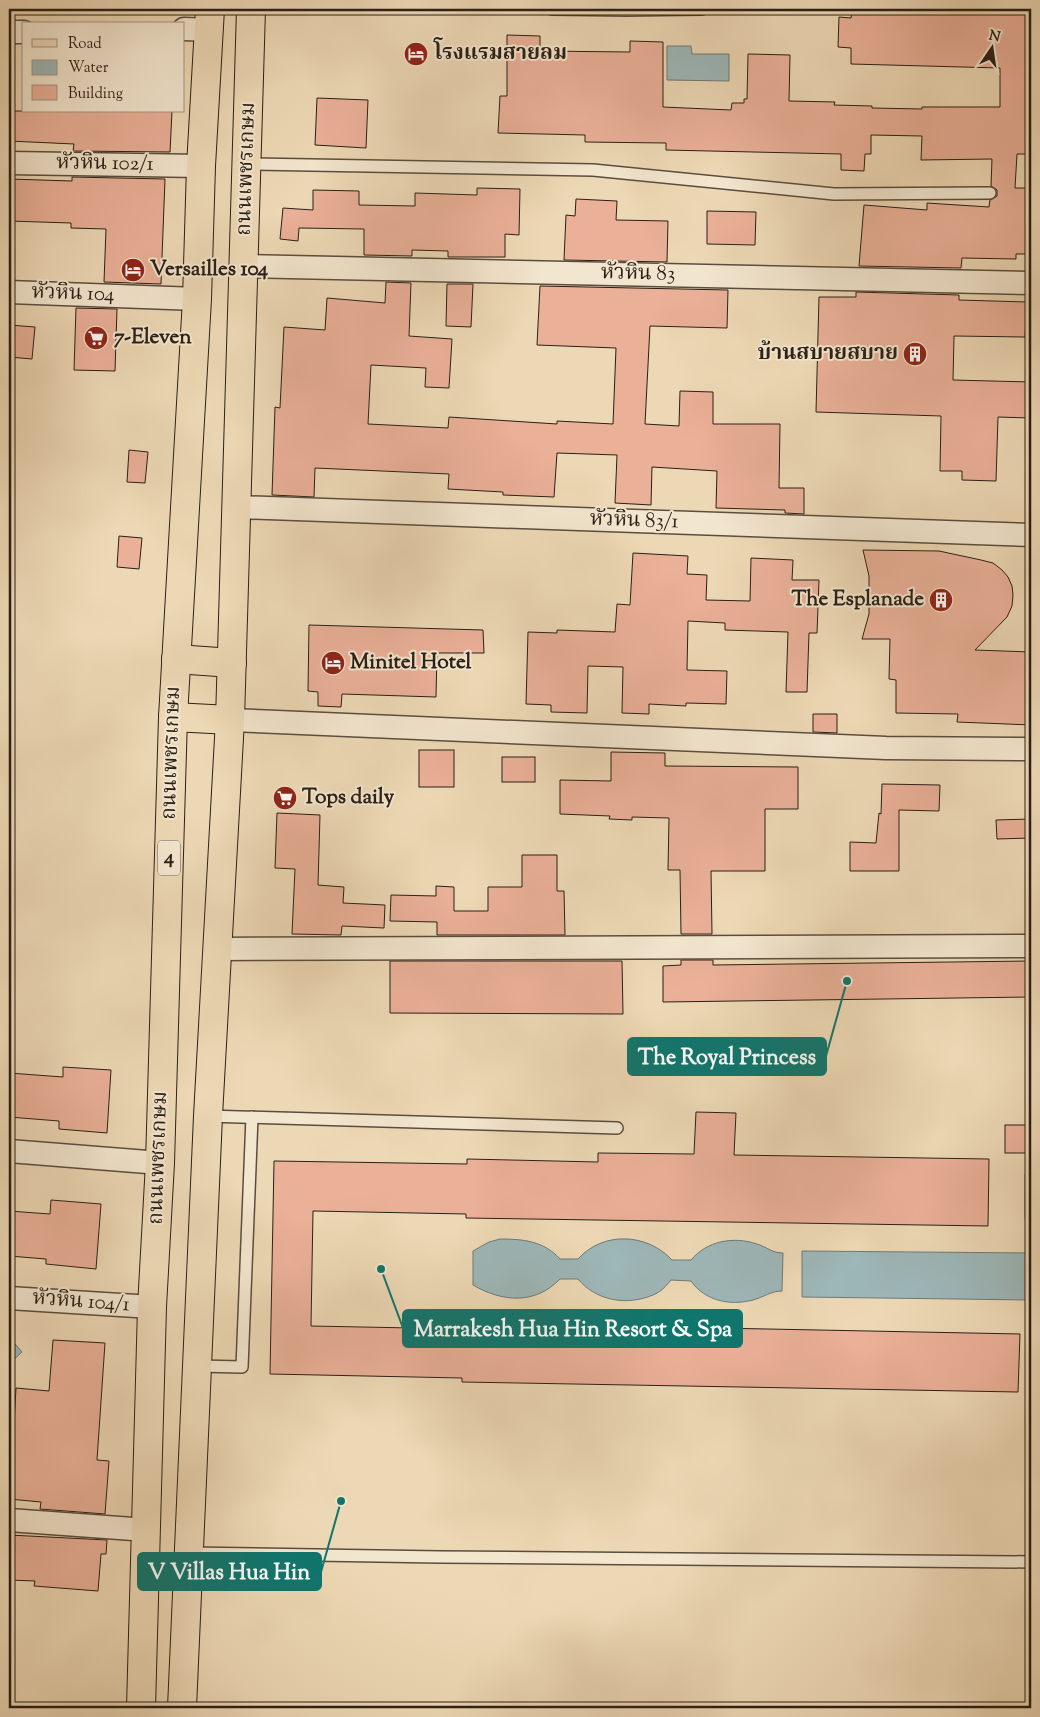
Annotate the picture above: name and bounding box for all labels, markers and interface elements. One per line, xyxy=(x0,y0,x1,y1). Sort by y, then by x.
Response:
legend xyxy=(22,22,185,112)
north arrow xyxy=(968,22,1018,72)
text: N xyxy=(987,26,1002,48)
text: Road xyxy=(68,34,102,55)
place label: โรงแรมสายลม xyxy=(433,37,567,69)
hotel icon: โรงแรมสายลม xyxy=(403,41,429,67)
text: Water xyxy=(68,58,109,79)
text: Building xyxy=(68,84,123,105)
street label: ถนนเพชรเกษม xyxy=(230,102,264,236)
street label: หัวหิน 102/1 xyxy=(56,148,154,180)
place label: Versailles 104 xyxy=(150,255,268,285)
hotel icon: Versailles 104 xyxy=(120,257,146,283)
street label: หัวหิน 83 xyxy=(600,258,676,290)
street label: หัวหิน 104 xyxy=(31,278,115,310)
place label: 7-Eleven xyxy=(114,323,192,353)
supermarket icon: 7-Eleven xyxy=(83,325,109,351)
place label: บ้านสบายสบาย xyxy=(758,339,898,369)
building icon: บ้านสบายสบาย xyxy=(902,341,928,367)
street label: หัวหิน 83/1 xyxy=(589,504,679,538)
place label: The Esplanade xyxy=(792,585,924,615)
building icon: The Esplanade xyxy=(928,587,954,613)
place label: Minitel Hotel xyxy=(350,648,472,678)
hotel icon: Minitel Hotel xyxy=(320,650,346,676)
street label: ถนนเพชรเกษม xyxy=(155,686,189,820)
place label: Tops daily xyxy=(302,783,395,813)
supermarket icon: Tops daily xyxy=(272,785,298,811)
road number: 4 xyxy=(158,840,180,876)
callout: The Royal Princess xyxy=(628,1038,826,1075)
text: The Royal Princess xyxy=(638,1043,817,1075)
street label: ถนนเพชรเกษม xyxy=(142,1091,176,1225)
street label: หัวหิน 104/1 xyxy=(31,1284,131,1320)
callout: Marrakesh Hua Hin Resort & Spa xyxy=(403,1310,742,1347)
text: Marrakesh Hua Hin Resort & Spa xyxy=(414,1315,733,1347)
callout: V Villas Hua Hin xyxy=(138,1553,321,1590)
text: V Villas Hua Hin xyxy=(148,1558,310,1590)

